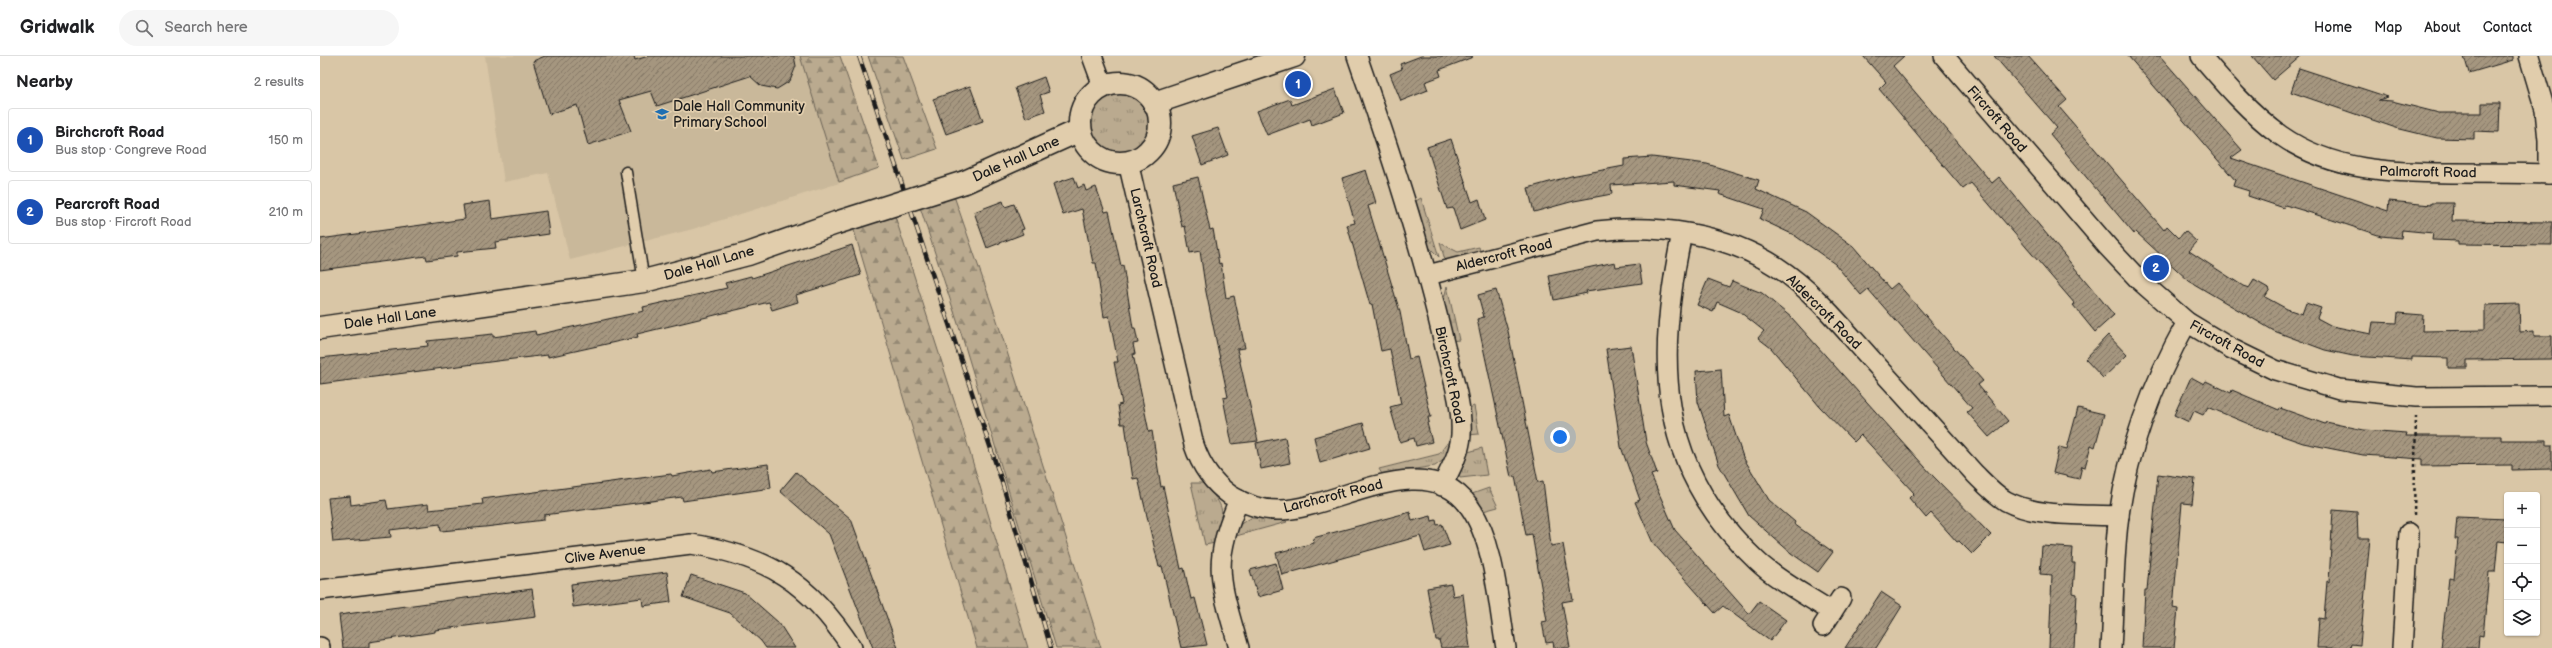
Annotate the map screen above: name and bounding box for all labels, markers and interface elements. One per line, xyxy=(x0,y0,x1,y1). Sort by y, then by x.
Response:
search box xyxy=(119,10,399,46)
text: Gridwalk xyxy=(20,16,95,39)
icon: search xyxy=(133,17,155,39)
text: Search here xyxy=(165,18,248,37)
text: Home xyxy=(2314,19,2352,36)
text: Map xyxy=(2374,19,2402,36)
text: About xyxy=(2424,19,2461,36)
text: Contact xyxy=(2483,19,2532,36)
pin: 1 xyxy=(1285,69,1311,99)
text: Nearby xyxy=(16,72,73,92)
text: 2 results xyxy=(254,74,304,90)
street label: Fircroft Road xyxy=(1963,82,2031,156)
place label: Dale Hall Community Primary School xyxy=(673,98,805,131)
school or university icon: Dale Hall Community Primary School xyxy=(654,106,670,122)
text: Birchcroft Road xyxy=(55,123,164,142)
text: 1 xyxy=(27,132,33,148)
text: 150 m xyxy=(269,132,303,148)
street label: Dale Hall Lane xyxy=(970,132,1062,186)
text: Bus stop · Congreve Road xyxy=(55,142,207,158)
street label: Palmcroft Road xyxy=(2379,163,2477,181)
street label: Larchcroft Road xyxy=(1126,186,1166,290)
text: Pearcroft Road xyxy=(55,195,160,214)
text: 2 xyxy=(26,204,34,220)
text: 210 m xyxy=(269,204,303,220)
text: Bus stop · Fircroft Road xyxy=(55,214,191,230)
street label: Aldercroft Road xyxy=(1454,235,1554,275)
street label: Dale Hall Lane xyxy=(662,242,756,284)
pin: 2 xyxy=(2143,253,2169,283)
street label: Aldercroft Road xyxy=(1783,271,1865,353)
street label: Dale Hall Lane xyxy=(343,303,437,333)
street label: Fircroft Road xyxy=(2187,316,2267,372)
street label: Birchcroft Road xyxy=(1431,325,1469,425)
your location xyxy=(1550,427,1570,447)
street label: Larchcroft Road xyxy=(1282,475,1384,517)
map controls xyxy=(2504,492,2540,636)
button: + xyxy=(2504,492,2540,528)
button: − xyxy=(2504,528,2540,564)
street label: Clive Avenue xyxy=(564,541,646,567)
button: locate xyxy=(2504,564,2540,600)
button: layers xyxy=(2504,600,2540,636)

